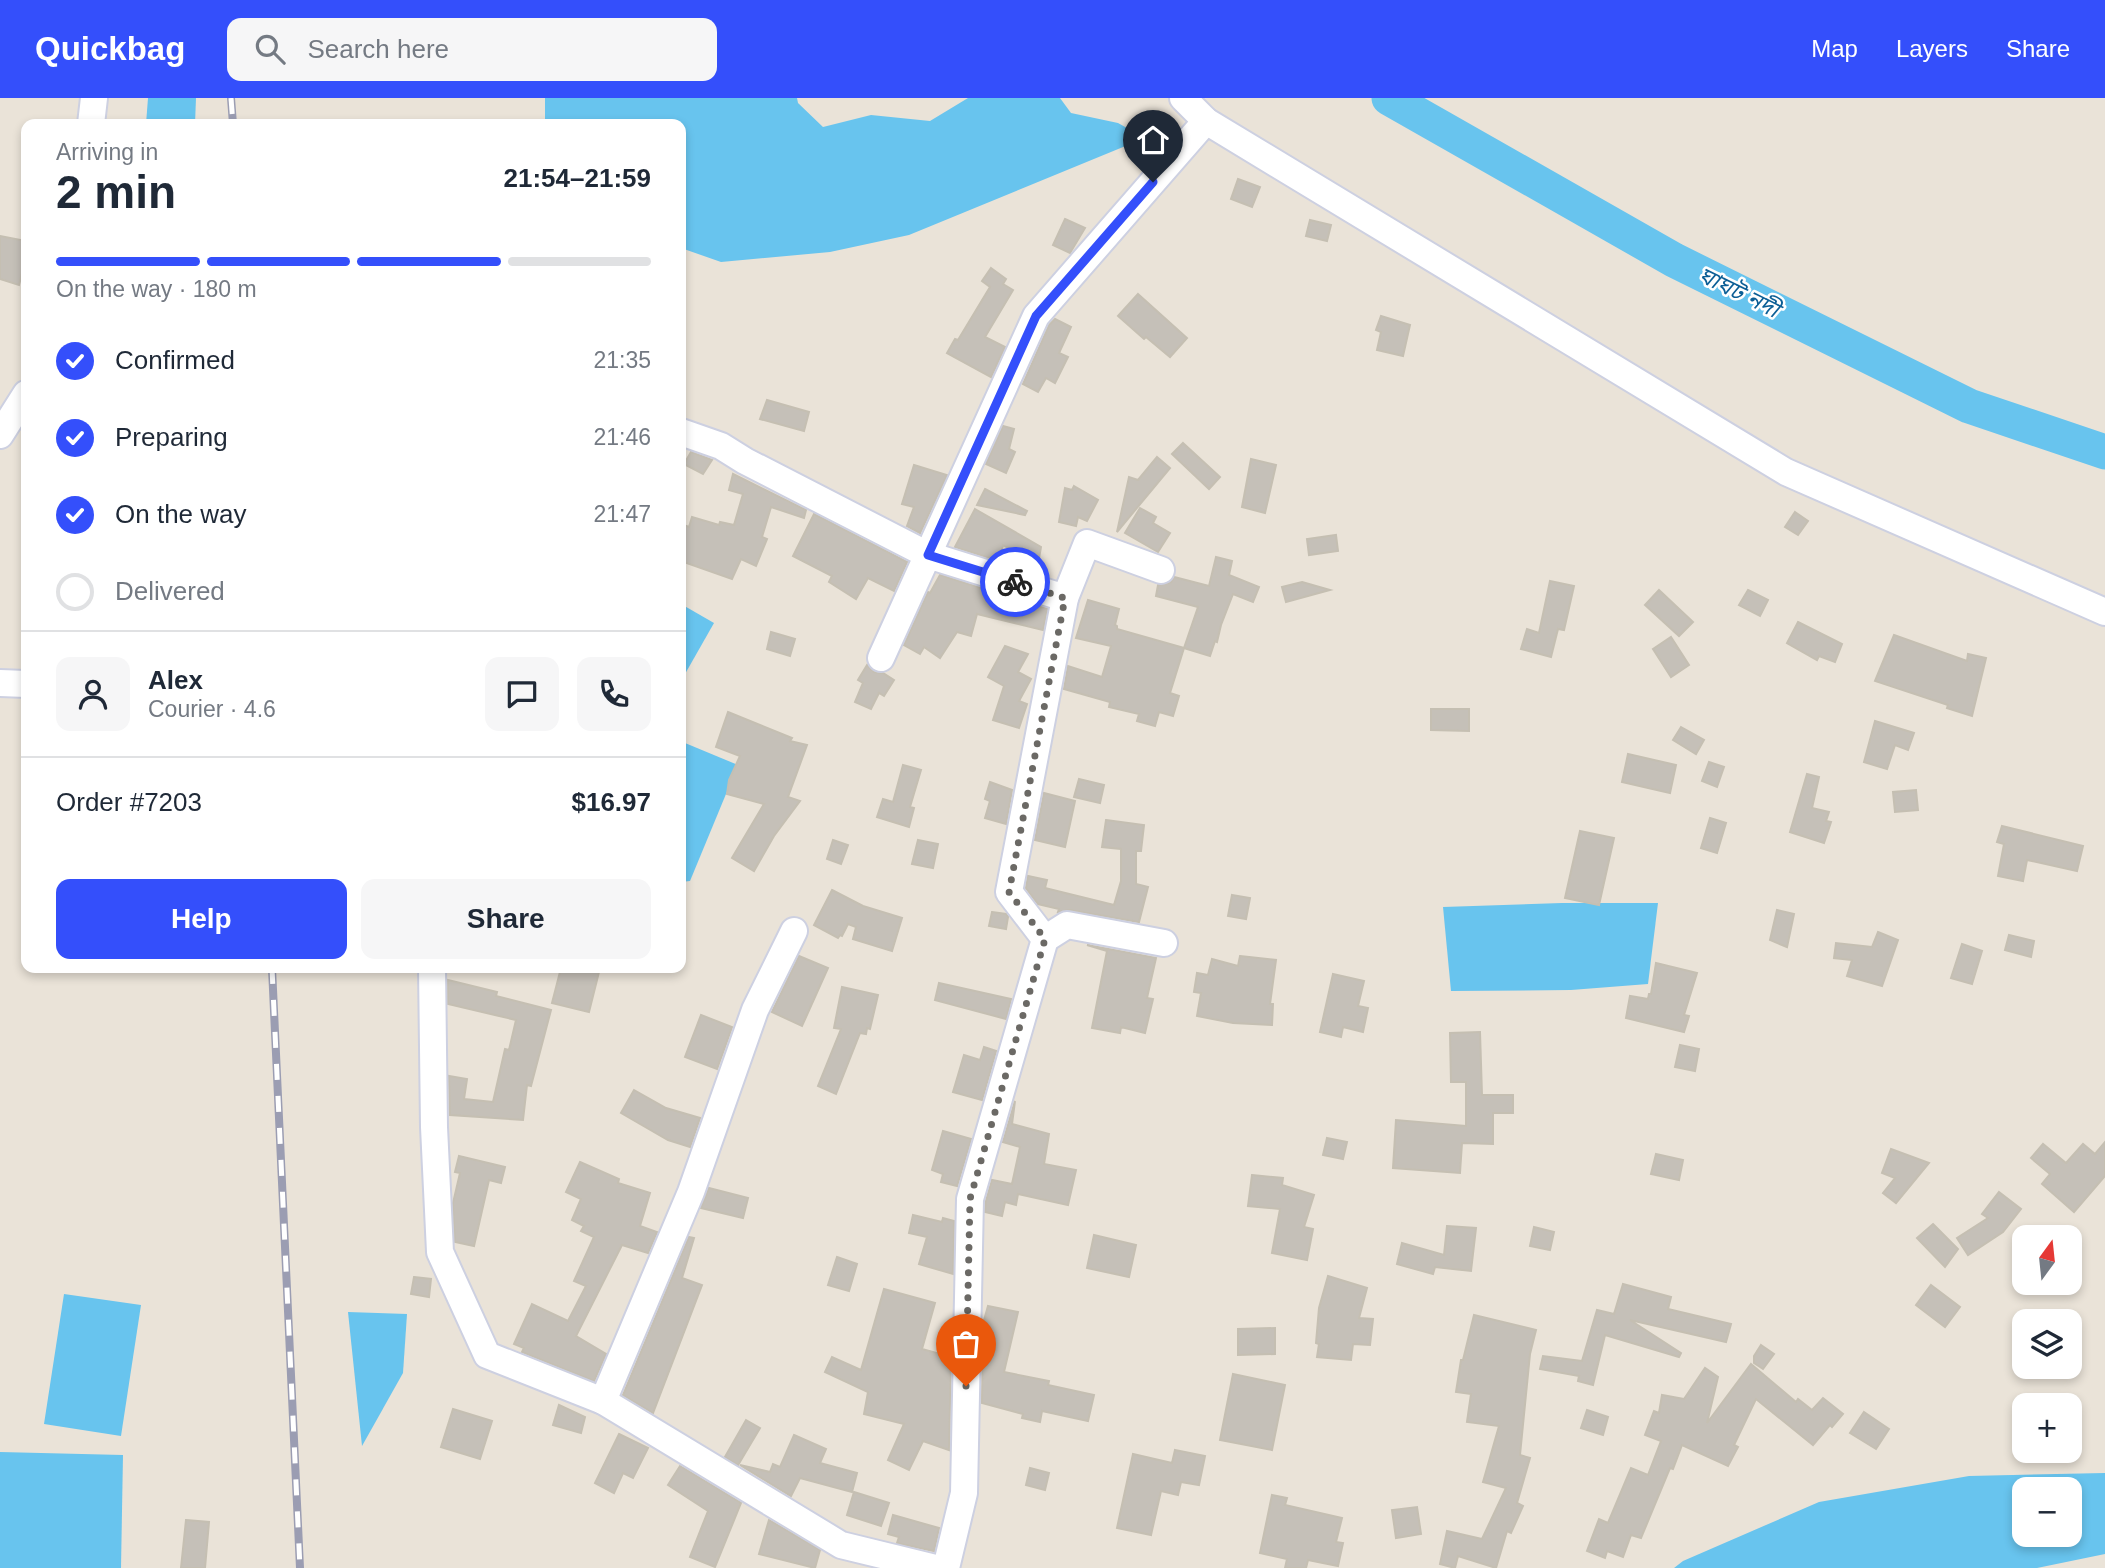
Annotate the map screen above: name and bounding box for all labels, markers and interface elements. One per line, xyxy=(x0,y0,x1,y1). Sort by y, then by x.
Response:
search box xyxy=(227,18,717,81)
text: Quickbag xyxy=(35,30,185,67)
icon: search xyxy=(251,30,289,68)
text: Search here xyxy=(307,34,449,64)
text: Map xyxy=(1811,35,1858,62)
text: Layers xyxy=(1896,35,1968,62)
text: Share xyxy=(2006,35,2070,62)
pin xyxy=(1123,110,1183,182)
icon: home xyxy=(1134,121,1172,159)
text: Arriving in xyxy=(56,139,158,165)
text: 21:54–21:59 xyxy=(504,163,651,193)
text: 2 min xyxy=(56,166,176,218)
water label: ঘাঘট নদী xyxy=(1694,261,1787,324)
text: On the way · 180 m xyxy=(56,276,257,302)
icon: check xyxy=(56,342,94,380)
text: Confirmed xyxy=(115,345,235,375)
text: 21:35 xyxy=(593,347,651,373)
icon: check xyxy=(56,419,94,457)
text: Preparing xyxy=(115,422,228,452)
text: 21:46 xyxy=(593,424,651,450)
icon: check xyxy=(56,496,94,534)
text: On the way xyxy=(115,499,247,529)
text: 21:47 xyxy=(593,501,651,527)
courier xyxy=(980,547,1050,617)
icon: bike xyxy=(996,563,1034,601)
text: Delivered xyxy=(115,576,225,606)
button: person xyxy=(56,657,130,731)
button: chat xyxy=(485,657,559,731)
button: phone xyxy=(577,657,651,731)
text: Alex xyxy=(148,665,203,695)
text: Courier · 4.6 xyxy=(148,696,276,722)
text: Order #7203 xyxy=(56,787,202,817)
text: $16.97 xyxy=(571,787,651,817)
button: Help xyxy=(56,879,347,959)
button: Share xyxy=(361,879,651,959)
north arrow xyxy=(2012,1225,2082,1295)
map controls xyxy=(2012,1225,2082,1547)
button: layers xyxy=(2012,1309,2082,1379)
pin xyxy=(936,1314,996,1386)
icon: bag xyxy=(947,1325,985,1363)
button: + xyxy=(2012,1393,2082,1463)
button: − xyxy=(2012,1477,2082,1547)

